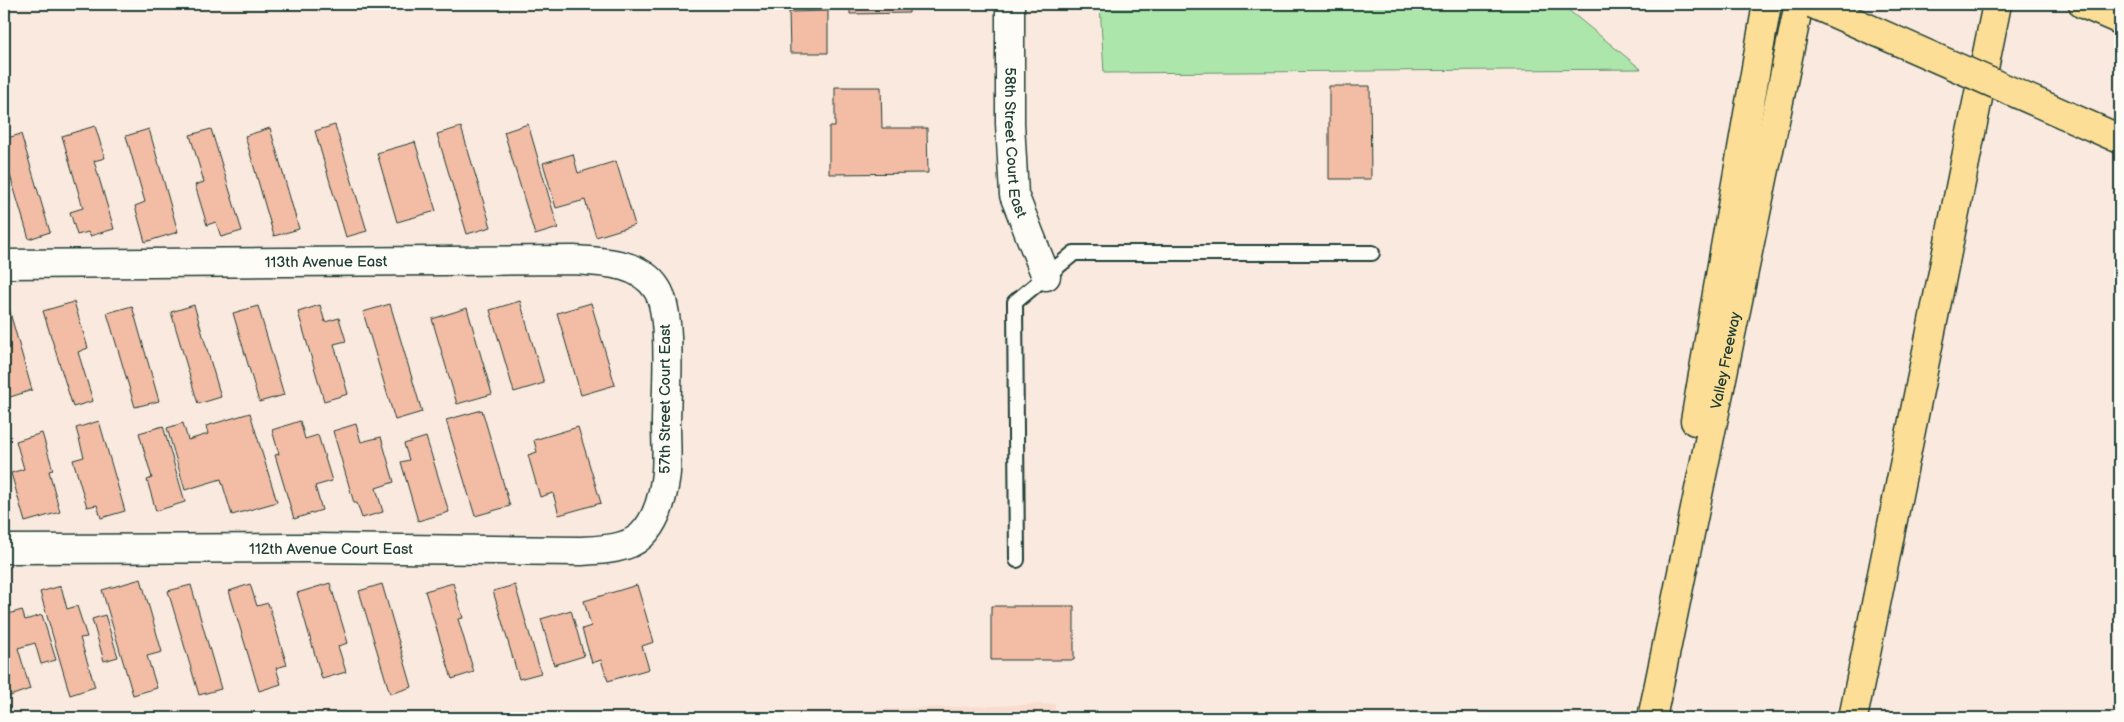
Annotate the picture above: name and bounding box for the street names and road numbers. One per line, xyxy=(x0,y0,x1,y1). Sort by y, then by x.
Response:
street label: 58th Street Court East xyxy=(1000,67,1032,221)
street label: 113th Avenue East xyxy=(265,252,388,272)
street label: Valley Freeway xyxy=(1706,310,1745,411)
street label: 57th Street Court East xyxy=(656,324,675,474)
street label: 112th Avenue Court East xyxy=(249,540,413,559)

